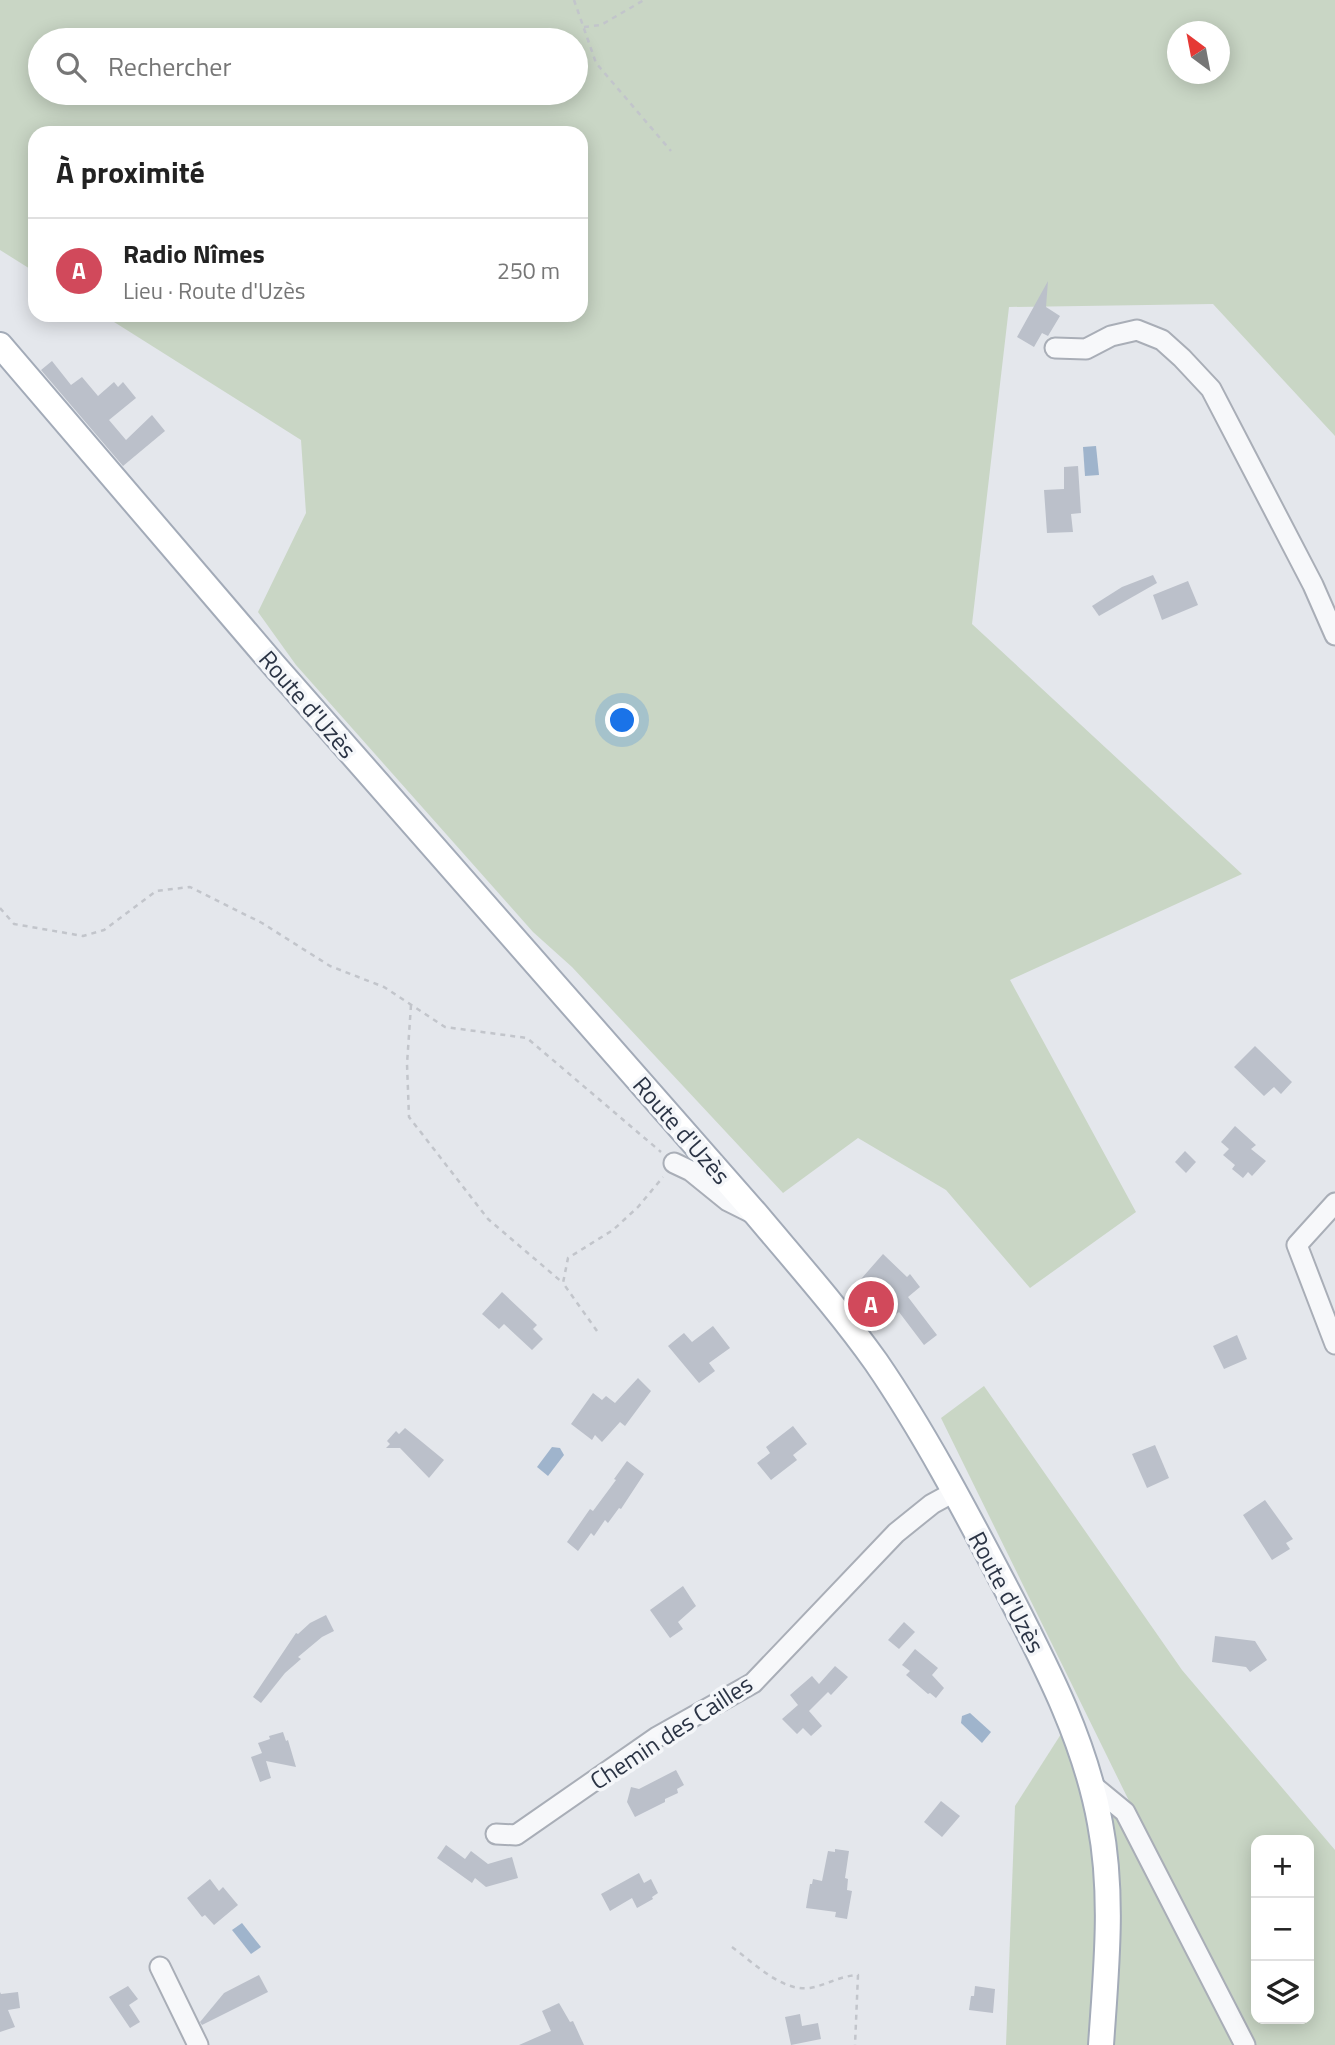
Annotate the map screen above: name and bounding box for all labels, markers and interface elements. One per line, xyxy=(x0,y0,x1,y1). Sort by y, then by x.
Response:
north arrow xyxy=(1167,21,1230,84)
search box xyxy=(28,28,588,105)
text: Rechercher xyxy=(108,47,232,86)
icon: search xyxy=(52,48,90,86)
text: À proximité xyxy=(56,149,205,195)
text: Radio Nîmes xyxy=(123,234,265,273)
text: A xyxy=(72,253,86,288)
text: 250 m xyxy=(497,253,560,288)
text: Lieu · Route d'Uzès xyxy=(123,273,306,308)
street label: Route d'Uzès xyxy=(251,642,365,766)
your location xyxy=(605,703,639,737)
street label: Route d'Uzès xyxy=(625,1068,739,1192)
pin: A xyxy=(848,1278,894,1330)
street label: Route d'Uzès xyxy=(960,1525,1054,1659)
street label: Chemin des Cailles xyxy=(583,1666,759,1798)
map controls xyxy=(1251,1835,1314,2024)
button: + xyxy=(1251,1835,1314,1898)
button: − xyxy=(1251,1898,1314,1961)
button: layers xyxy=(1251,1961,1314,2024)

